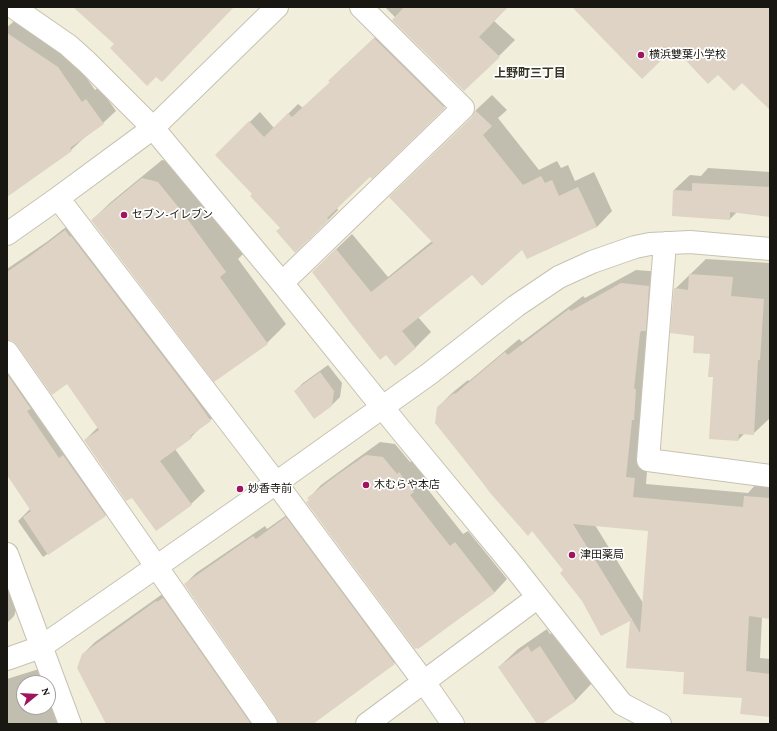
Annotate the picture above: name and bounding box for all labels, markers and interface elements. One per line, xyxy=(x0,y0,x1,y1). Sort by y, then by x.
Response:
place label: 横浜雙葉小学校 xyxy=(649,48,726,62)
marker: 横浜雙葉小学校 xyxy=(636,50,646,60)
district label: 上野町三丁目 xyxy=(494,66,566,80)
place label: セブン-イレブン xyxy=(132,208,213,222)
marker: セブン-イレブン xyxy=(119,210,129,220)
place label: 木むらや本店 xyxy=(374,478,440,492)
marker: 木むらや本店 xyxy=(361,480,371,490)
place label: 妙香寺前 xyxy=(248,482,292,496)
marker: 妙香寺前 xyxy=(235,484,245,494)
place label: 津田薬局 xyxy=(580,548,624,562)
marker: 津田薬局 xyxy=(567,550,577,560)
north arrow xyxy=(16,675,56,715)
text: N xyxy=(40,686,53,697)

